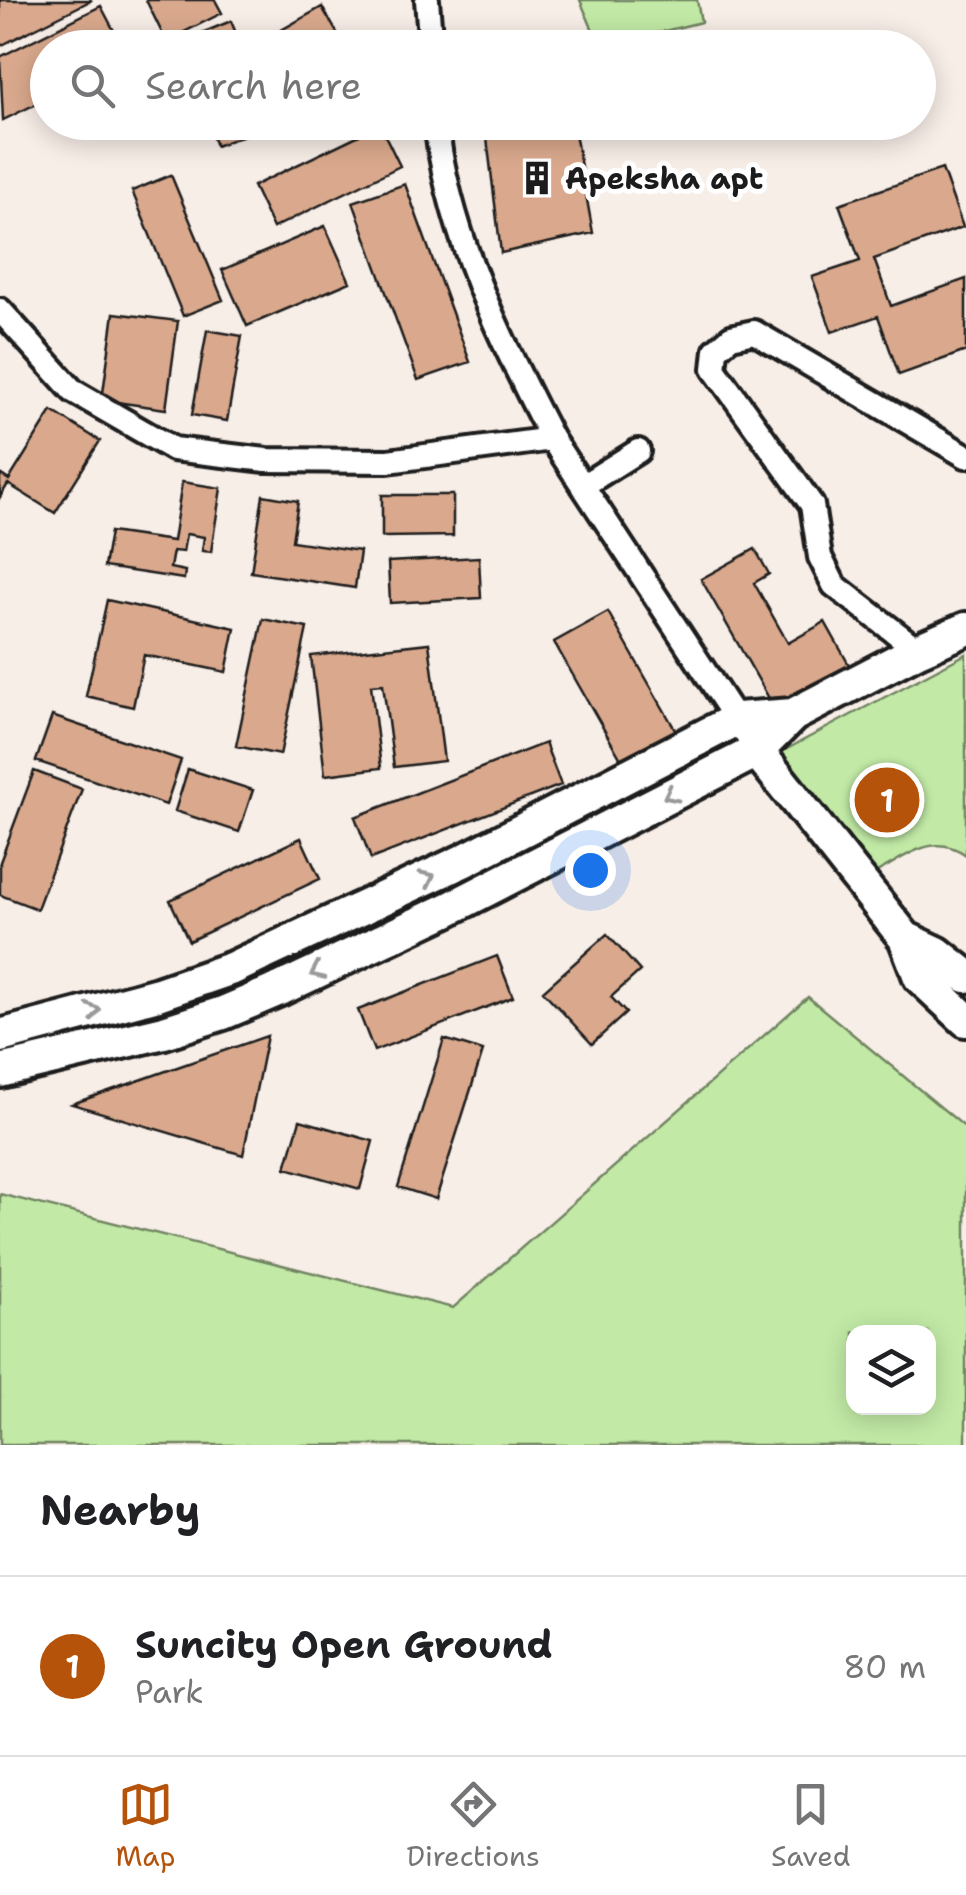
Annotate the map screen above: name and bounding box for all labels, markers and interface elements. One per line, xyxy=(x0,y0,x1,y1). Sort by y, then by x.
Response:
search box xyxy=(30,30,936,140)
icon: search xyxy=(65,58,120,113)
text: Search here xyxy=(145,60,362,111)
place label: Apeksha apt xyxy=(565,158,763,199)
building icon: Apeksha apt xyxy=(518,159,556,197)
pin: 1 xyxy=(854,762,920,838)
one-way arrow xyxy=(662,783,680,803)
your location xyxy=(565,845,616,896)
one-way arrow xyxy=(418,870,436,890)
one-way arrow xyxy=(309,959,327,979)
one-way arrow xyxy=(85,1001,102,1022)
map controls xyxy=(846,1325,936,1415)
button: layers xyxy=(846,1325,936,1415)
text: Nearby xyxy=(40,1482,200,1538)
text: Suncity Open Ground xyxy=(135,1619,553,1670)
text: 1 xyxy=(65,1645,80,1688)
text: 80 m xyxy=(843,1645,926,1688)
text: Park xyxy=(135,1670,204,1713)
tab: Map xyxy=(116,1777,175,1875)
tab: Directions xyxy=(406,1777,540,1875)
tab: Saved xyxy=(771,1777,850,1875)

